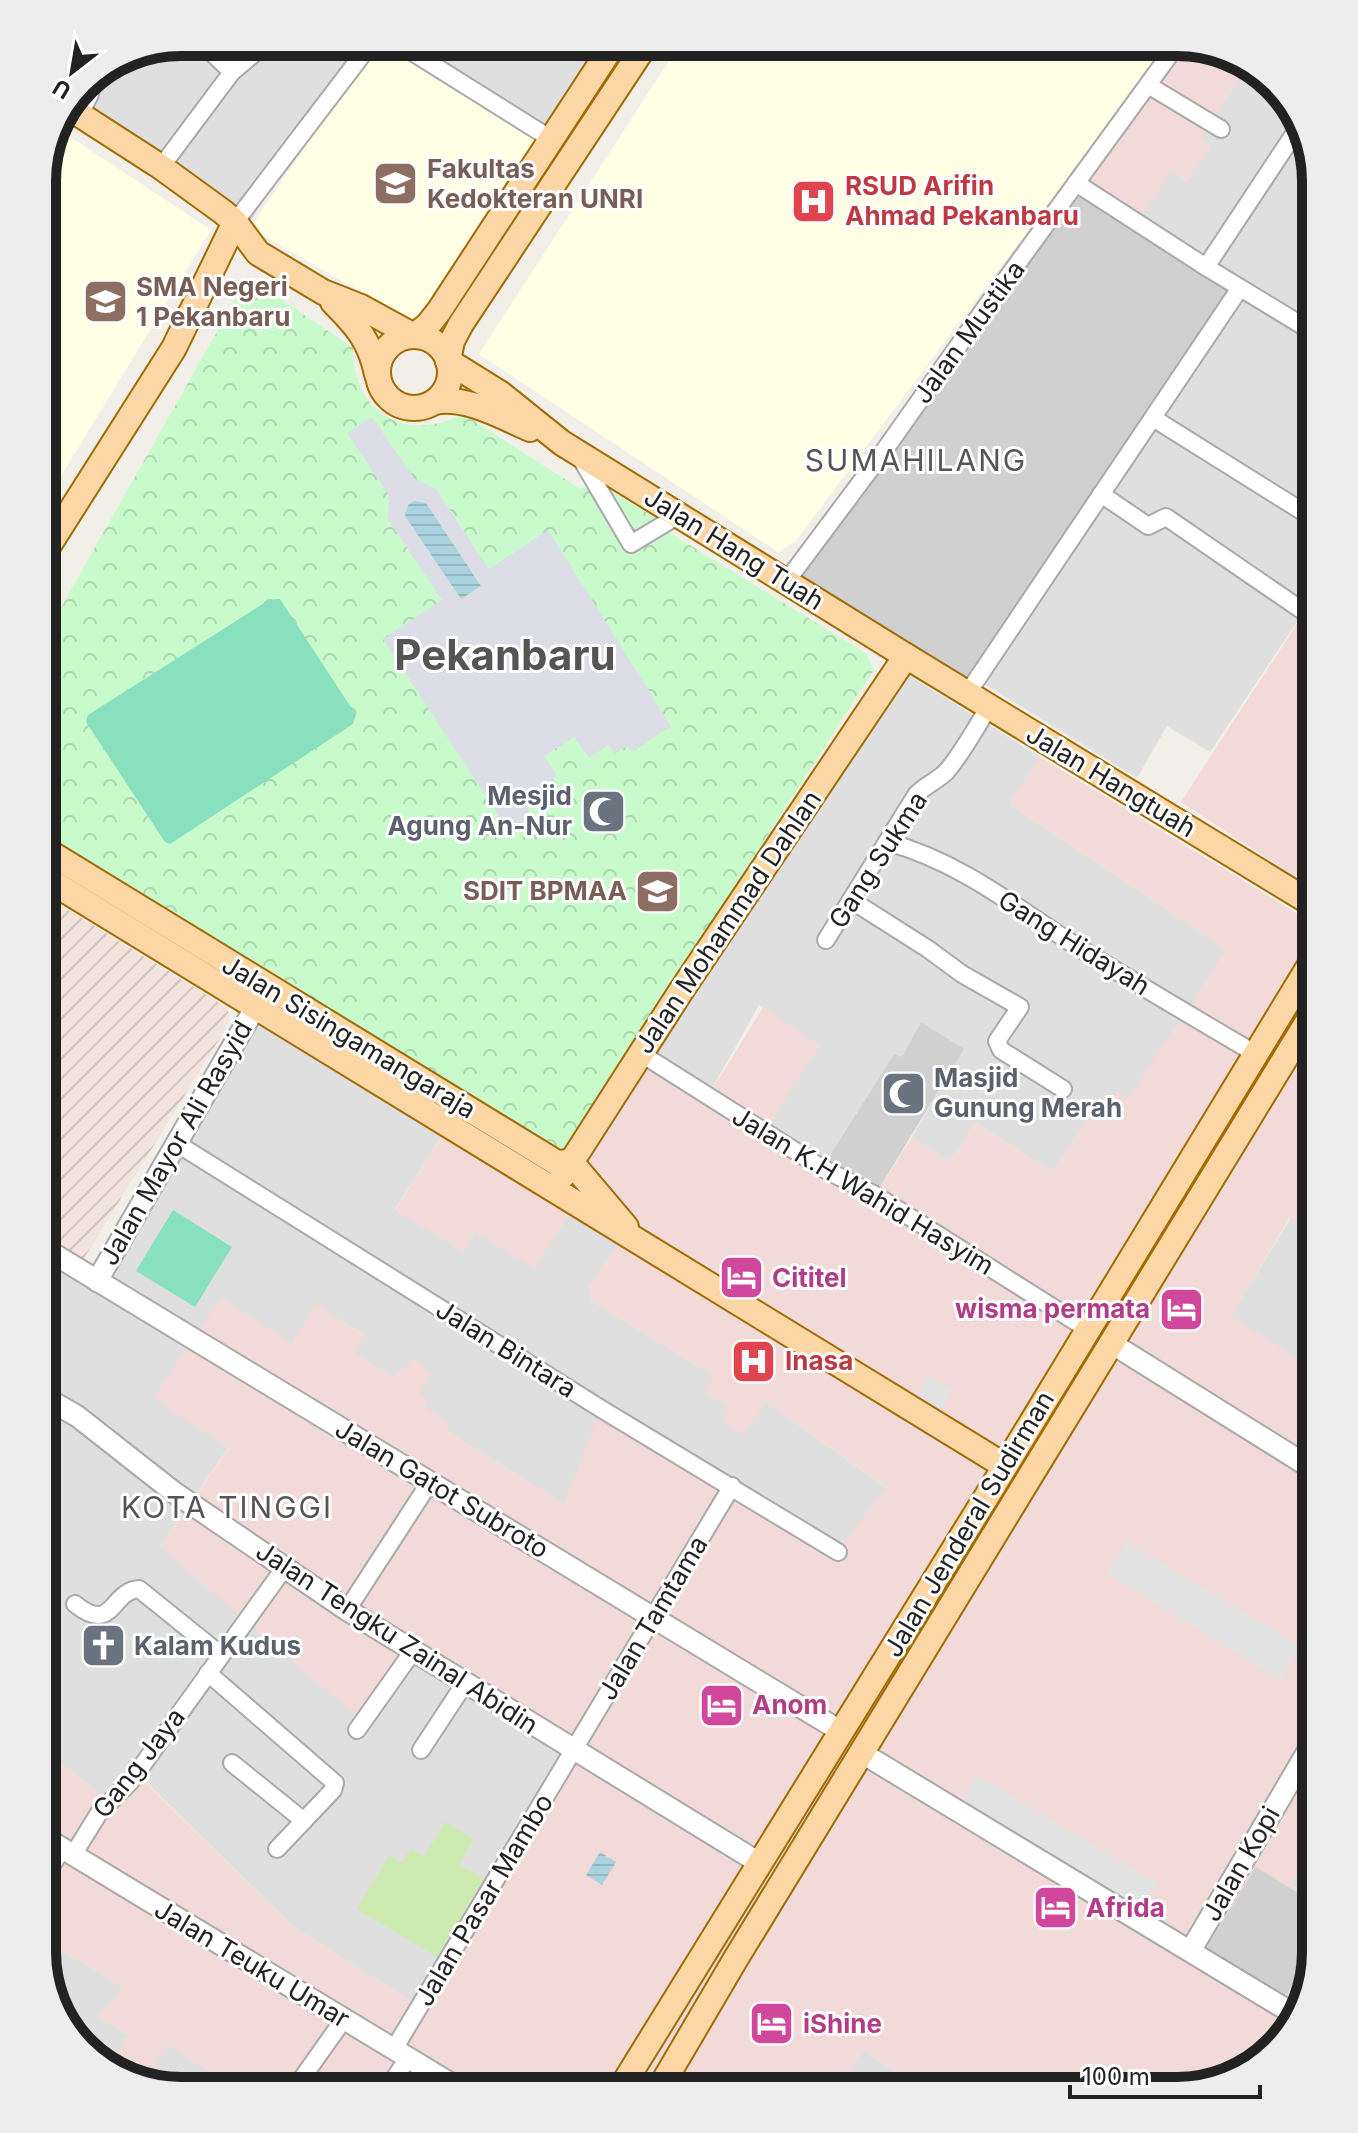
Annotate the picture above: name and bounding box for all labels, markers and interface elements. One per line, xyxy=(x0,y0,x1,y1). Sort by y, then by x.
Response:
north arrow xyxy=(32,32,112,112)
text: U xyxy=(48,74,75,104)
place label: Fakultas Kedokteran UNRI xyxy=(427,153,643,214)
school or university icon: Fakultas Kedokteran UNRI xyxy=(372,160,420,208)
place label: RSUD Arifin Ahmad Pekanbaru xyxy=(845,170,1079,231)
hospital icon: RSUD Arifin Ahmad Pekanbaru xyxy=(790,177,838,225)
street label: Jalan Mustika xyxy=(906,254,1031,409)
place label: SMA Negeri 1 Pekanbaru xyxy=(136,271,290,332)
school or university icon: SMA Negeri 1 Pekanbaru xyxy=(81,278,129,326)
district label: SUMAHILANG xyxy=(805,442,1027,478)
street label: Jalan Hang Tuah xyxy=(639,481,830,616)
district label: Pekanbaru xyxy=(394,629,616,680)
street label: Jalan Hangtuah xyxy=(1021,718,1202,843)
place label: Mesjid Agung An-Nur xyxy=(387,780,572,841)
street label: Jalan Mohammad Dahlan xyxy=(628,784,827,1059)
street label: Gang Sukma xyxy=(822,786,933,934)
mosque icon: Mesjid Agung An-Nur xyxy=(579,787,627,835)
school or university icon: SDIT BPMAA xyxy=(634,867,682,915)
place label: SDIT BPMAA xyxy=(463,875,627,906)
street label: Gang Hidayah xyxy=(993,884,1156,1002)
street label: Jalan Sisingamangaraja xyxy=(217,948,482,1125)
street label: Jalan Mayor Ali Rasyid xyxy=(93,1015,258,1270)
place label: Masjid Gunung Merah xyxy=(934,1062,1122,1123)
mosque icon: Masjid Gunung Merah xyxy=(879,1069,927,1117)
street label: Jalan K.H Wahid Hasyim xyxy=(727,1100,1000,1281)
hotel icon: Cititel xyxy=(717,1254,765,1302)
place label: Cititel xyxy=(772,1262,847,1293)
hotel icon: wisma permata xyxy=(1157,1285,1205,1333)
street label: Jalan Bintara xyxy=(430,1293,582,1404)
place label: wisma permata xyxy=(955,1293,1150,1324)
hospital icon: Inasa xyxy=(730,1337,778,1385)
place label: Inasa xyxy=(785,1345,853,1376)
street label: Jalan Jenderal Sudirman xyxy=(877,1385,1060,1662)
street label: Jalan Gatot Subroto xyxy=(330,1413,555,1565)
district label: KOTA TINGGI xyxy=(121,1489,333,1525)
street label: Jalan Tamtama xyxy=(591,1530,714,1705)
street label: Jalan Tengku Zainal Abidin xyxy=(251,1535,544,1740)
church icon: Kalam Kudus xyxy=(79,1622,127,1670)
place label: Kalam Kudus xyxy=(134,1630,301,1661)
hotel icon: Anom xyxy=(697,1681,745,1729)
place label: Anom xyxy=(752,1689,827,1720)
street label: Gang Jaya xyxy=(86,1702,191,1824)
street label: Jalan Pasar Mambo xyxy=(408,1788,559,2011)
street label: Jalan Kopi xyxy=(1195,1801,1286,1927)
hotel icon: Afrida xyxy=(1031,1884,1079,1932)
place label: Afrida xyxy=(1086,1892,1165,1923)
street label: Jalan Teuku Umar xyxy=(149,1893,355,2034)
hotel icon: iShine xyxy=(748,2000,796,2048)
place label: iShine xyxy=(803,2008,882,2039)
scale bar xyxy=(1070,2049,1260,2099)
text: 100 m xyxy=(1082,2062,1150,2091)

